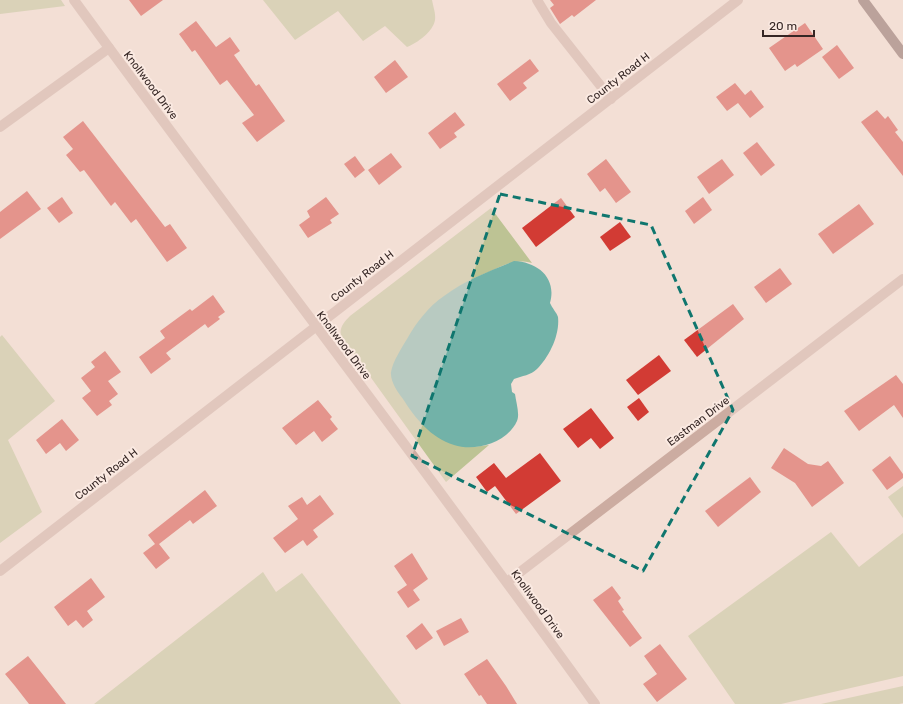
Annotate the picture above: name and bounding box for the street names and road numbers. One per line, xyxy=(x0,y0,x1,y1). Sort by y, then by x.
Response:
street label: Knollwood Drive xyxy=(121,49,180,122)
street label: County Road H xyxy=(584,50,652,107)
street label: County Road H xyxy=(328,248,396,305)
street label: Knollwood Drive xyxy=(314,309,373,382)
street label: Eastman Drive xyxy=(665,394,732,449)
street label: County Road H xyxy=(72,446,140,503)
street label: Knollwood Drive xyxy=(508,567,567,641)

